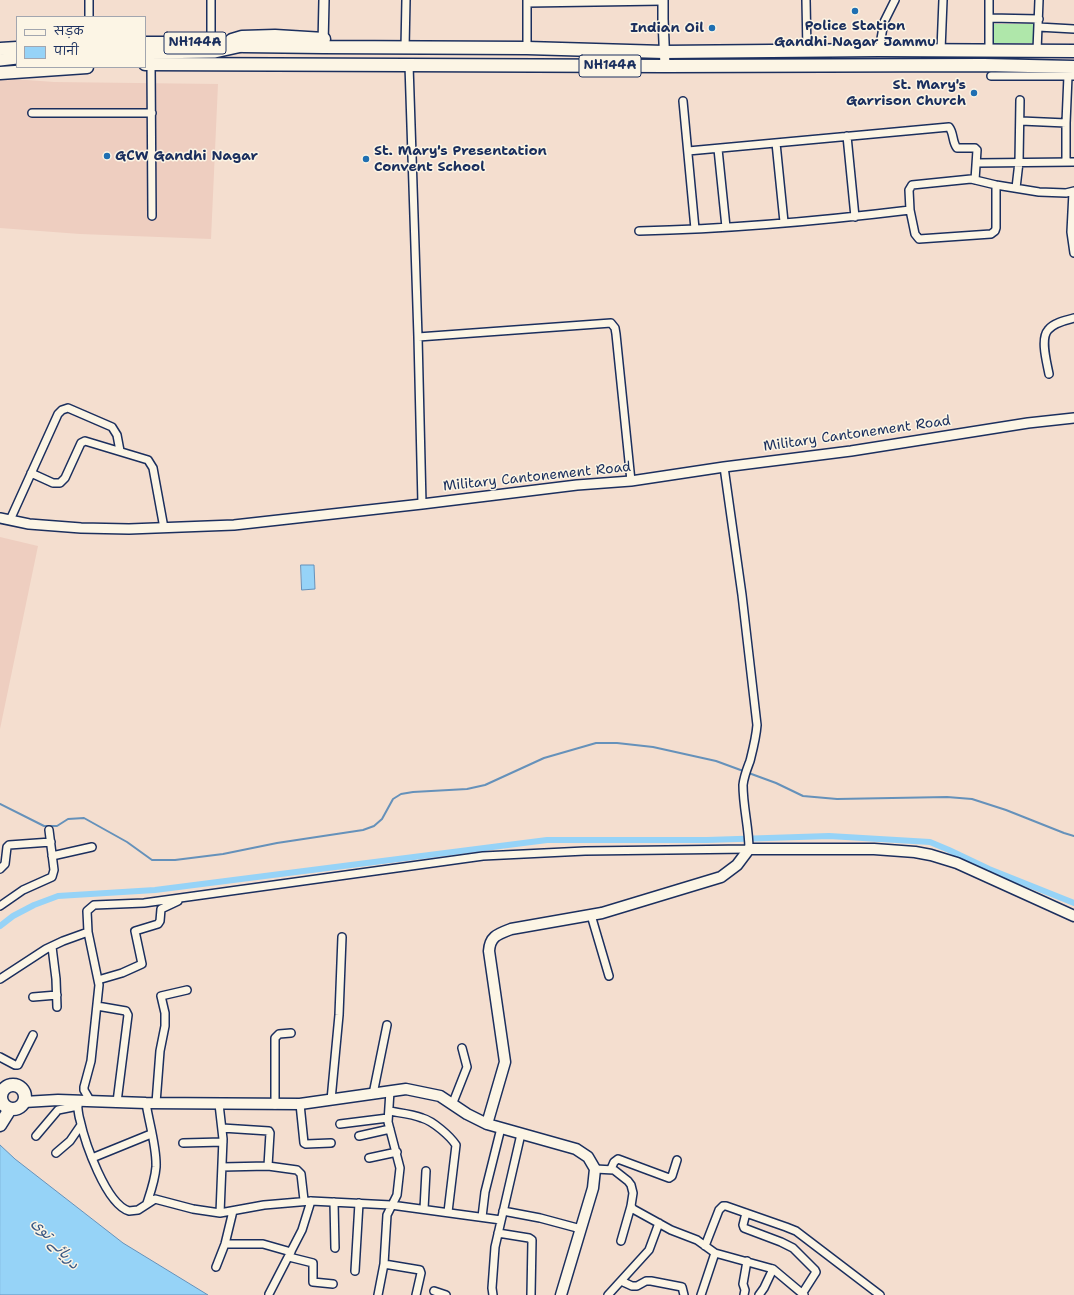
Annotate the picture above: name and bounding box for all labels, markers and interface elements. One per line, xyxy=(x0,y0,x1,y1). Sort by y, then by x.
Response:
marker: Police Station Gandhi Nagar Jammu xyxy=(850,6,860,16)
legend xyxy=(16,16,146,68)
place label: Police Station Gandhi Nagar Jammu xyxy=(774,18,936,50)
place label: Indian Oil xyxy=(630,20,704,36)
text: सड़क xyxy=(54,23,84,39)
marker: Indian Oil xyxy=(707,23,717,33)
road number: NH144A xyxy=(164,32,226,54)
text: पानी xyxy=(54,43,79,59)
road number: NH144A xyxy=(579,55,641,77)
place label: St. Mary's Garrison Church xyxy=(846,77,966,110)
marker: St. Mary's Garrison Church xyxy=(969,88,979,98)
place label: St. Mary's Presentation Convent School xyxy=(374,143,547,176)
place label: GCW Gandhi Nagar xyxy=(115,148,258,164)
marker: GCW Gandhi Nagar xyxy=(102,151,112,161)
marker: St. Mary's Presentation Convent School xyxy=(361,154,371,164)
street label: Military Cantonement Road xyxy=(762,413,952,455)
street label: Military Cantonement Road xyxy=(442,459,632,495)
water label: دریائے توی xyxy=(27,1215,83,1273)

